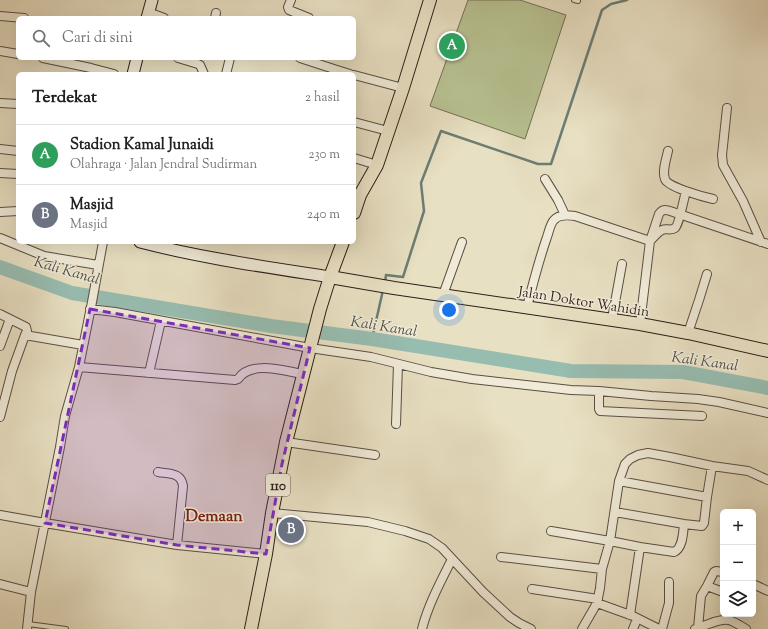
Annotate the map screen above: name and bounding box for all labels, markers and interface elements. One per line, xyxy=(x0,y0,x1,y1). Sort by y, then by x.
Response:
search box xyxy=(16,16,356,60)
icon: search xyxy=(30,27,52,49)
text: Cari di sini xyxy=(62,28,133,49)
pin: A xyxy=(439,31,465,61)
text: Terdekat xyxy=(32,86,97,110)
text: 2 hasil xyxy=(305,89,340,107)
text: Stadion Kamal Junaidi xyxy=(70,135,214,156)
text: A xyxy=(40,146,50,164)
text: 230 m xyxy=(308,146,340,164)
text: Olahraga · Jalan Jendral Sudirman xyxy=(70,156,257,174)
text: Masjid xyxy=(70,195,113,216)
text: B xyxy=(41,206,49,224)
text: 240 m xyxy=(307,206,340,224)
text: Masjid xyxy=(70,216,108,234)
water label: Kali Kanal xyxy=(31,252,102,291)
street label: Jalan Doktor Wahidin xyxy=(516,283,651,323)
your location xyxy=(439,300,459,320)
water label: Kali Kanal xyxy=(349,312,419,343)
water label: Kali Kanal xyxy=(670,347,740,378)
road number: 110 xyxy=(266,474,290,496)
district label: Demaan xyxy=(185,506,243,529)
map controls xyxy=(720,509,756,617)
button: + xyxy=(720,509,756,545)
pin: B xyxy=(278,515,304,545)
button: − xyxy=(720,545,756,581)
button: layers xyxy=(720,581,756,617)

